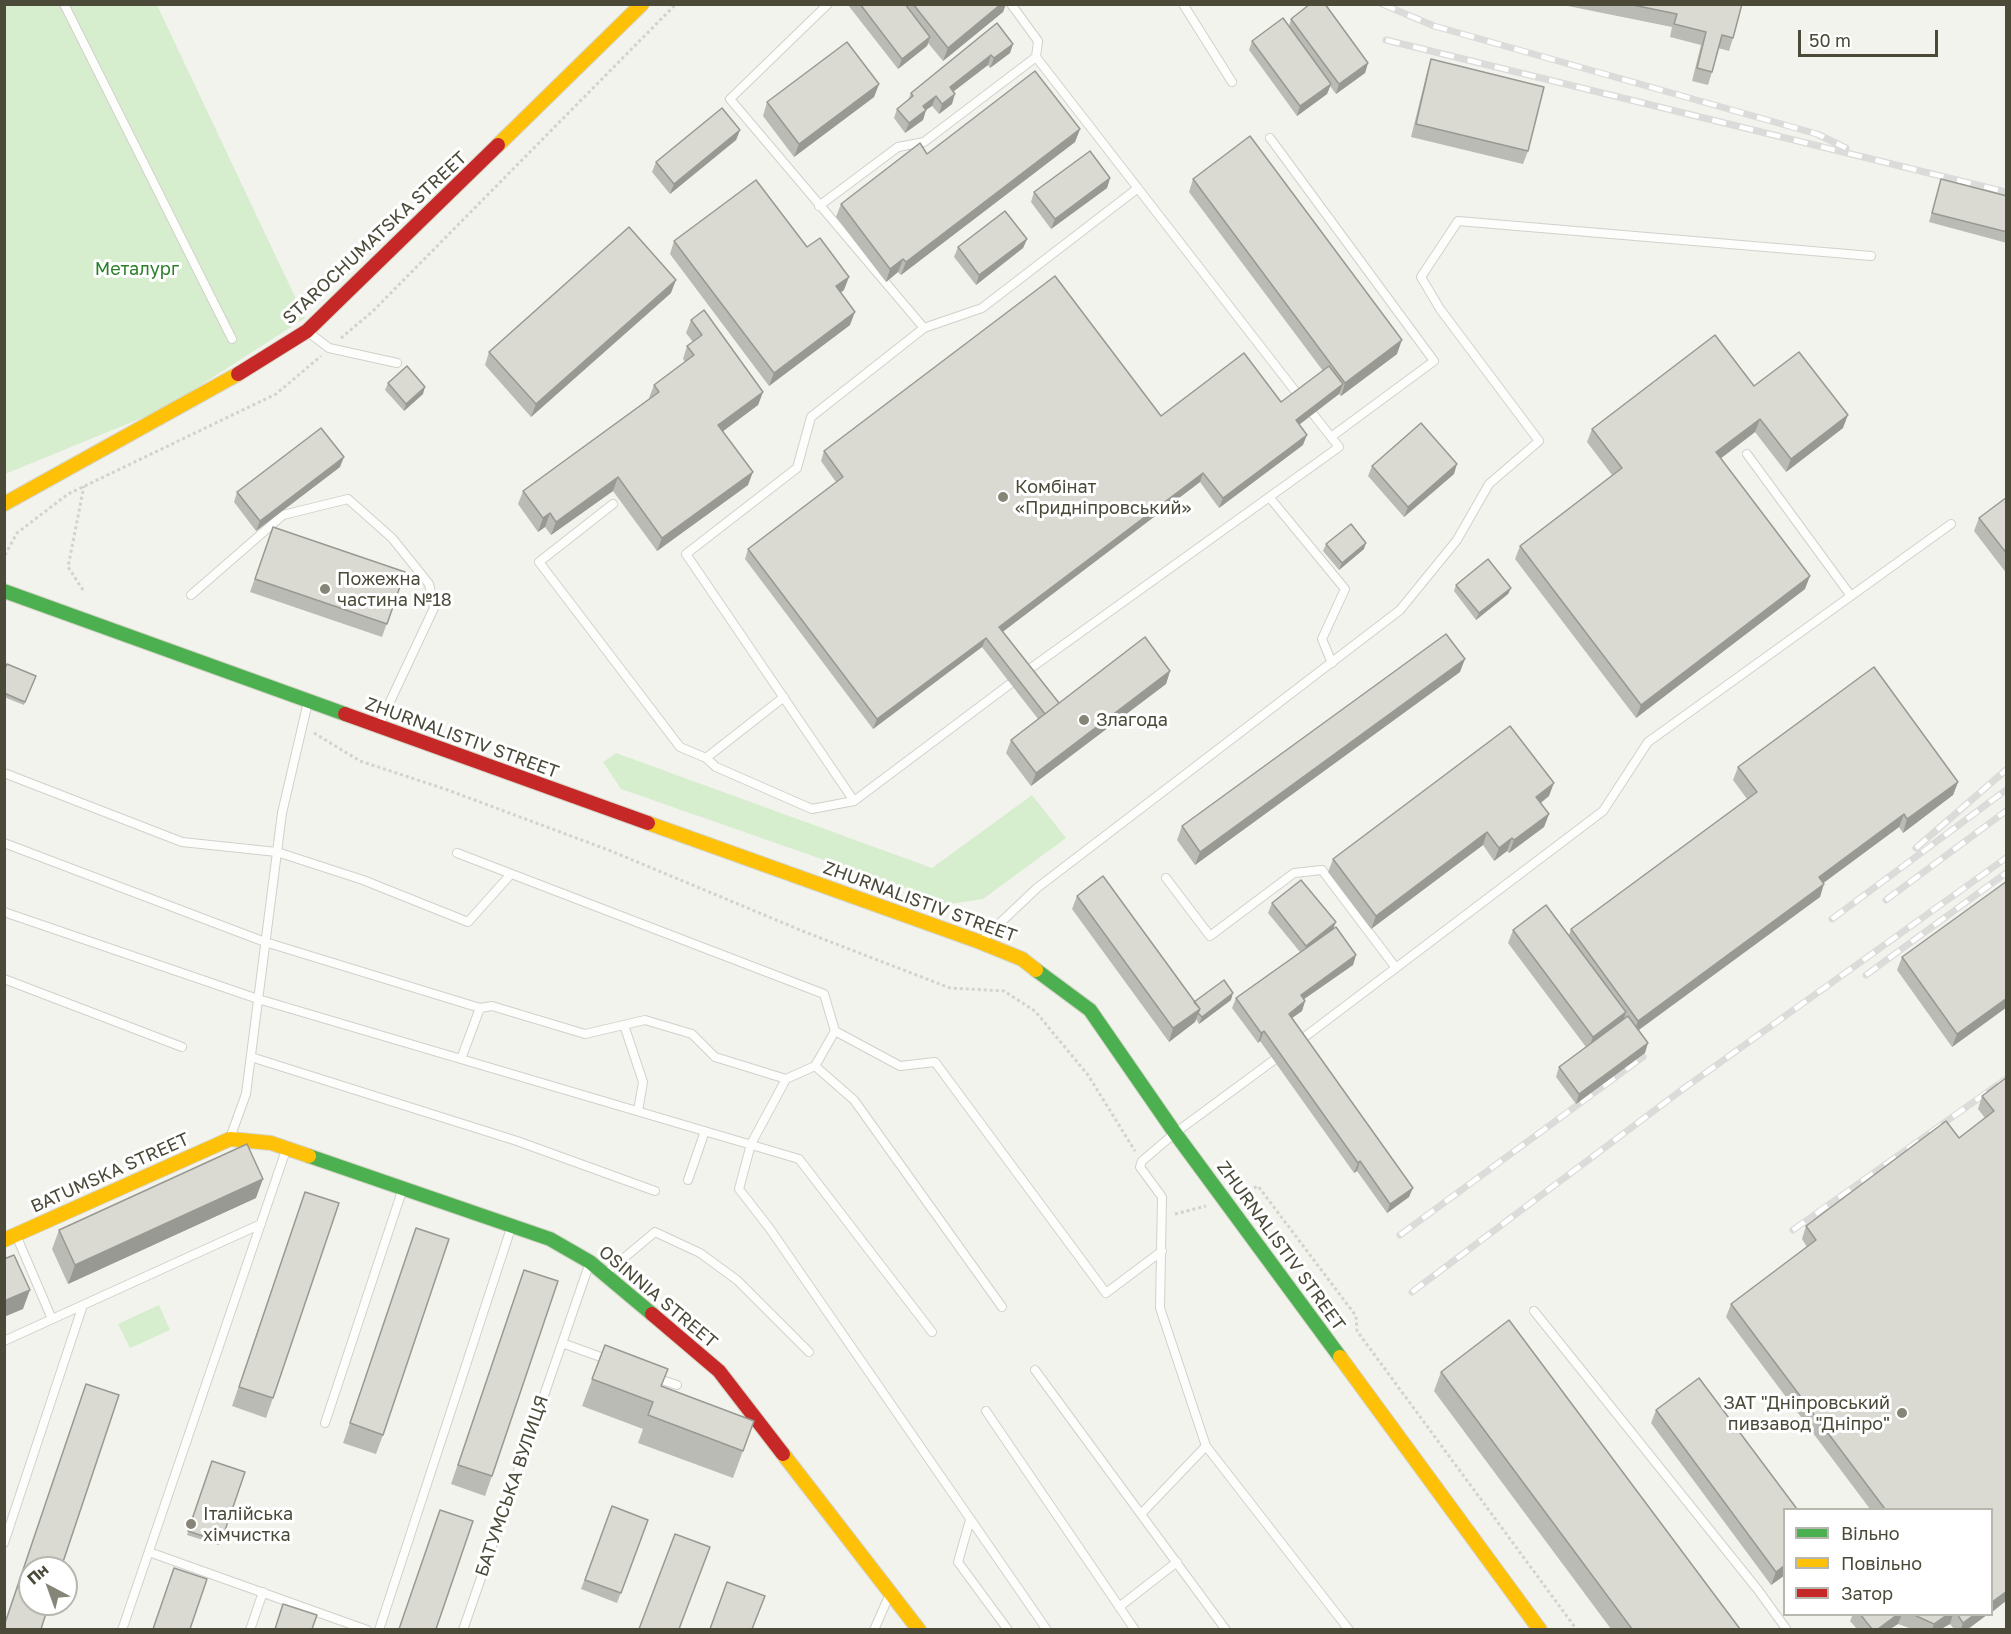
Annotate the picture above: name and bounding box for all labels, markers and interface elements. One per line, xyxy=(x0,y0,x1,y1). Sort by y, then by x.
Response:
scale bar xyxy=(1801,18,1940,56)
text: 50 m xyxy=(1809,29,1851,51)
street label: STAROCHUMATSKA STREET xyxy=(279,147,471,329)
park label: Металург xyxy=(95,258,179,280)
place label: Комбінат «Придніпровський» xyxy=(1015,476,1191,518)
marker: Комбінат «Придніпровський» xyxy=(996,490,1010,504)
place label: Пожежна частина №18 xyxy=(337,568,452,610)
marker: Пожежна частина №18 xyxy=(318,582,332,596)
street label: ZHURNALISTIV STREET xyxy=(362,693,562,783)
place label: Злагода xyxy=(1096,709,1168,731)
marker: Злагода xyxy=(1077,713,1091,727)
street label: ZHURNALISTIV STREET xyxy=(820,857,1020,947)
street label: BATUMSKA STREET xyxy=(27,1128,193,1218)
street label: ZHURNALISTIV STREET xyxy=(1212,1157,1350,1335)
street label: OSINNIA STREET xyxy=(594,1241,722,1353)
place label: ЗАТ "Дніпровський пивзавод "Дніпро" xyxy=(1723,1392,1890,1434)
street label: БАТУМСЬКА ВУЛИЦЯ xyxy=(471,1393,553,1579)
marker: ЗАТ "Дніпровський пивзавод "Дніпро" xyxy=(1895,1406,1909,1420)
place label: Італійська хімчистка xyxy=(203,1503,293,1546)
legend xyxy=(1783,1508,1993,1616)
marker: Італійська хімчистка xyxy=(184,1517,198,1531)
text: Вільно xyxy=(1841,1522,1900,1544)
text: Повільно xyxy=(1841,1552,1922,1574)
north arrow xyxy=(18,1556,78,1616)
text: Пн xyxy=(23,1559,52,1589)
text: Затор xyxy=(1841,1582,1893,1604)

